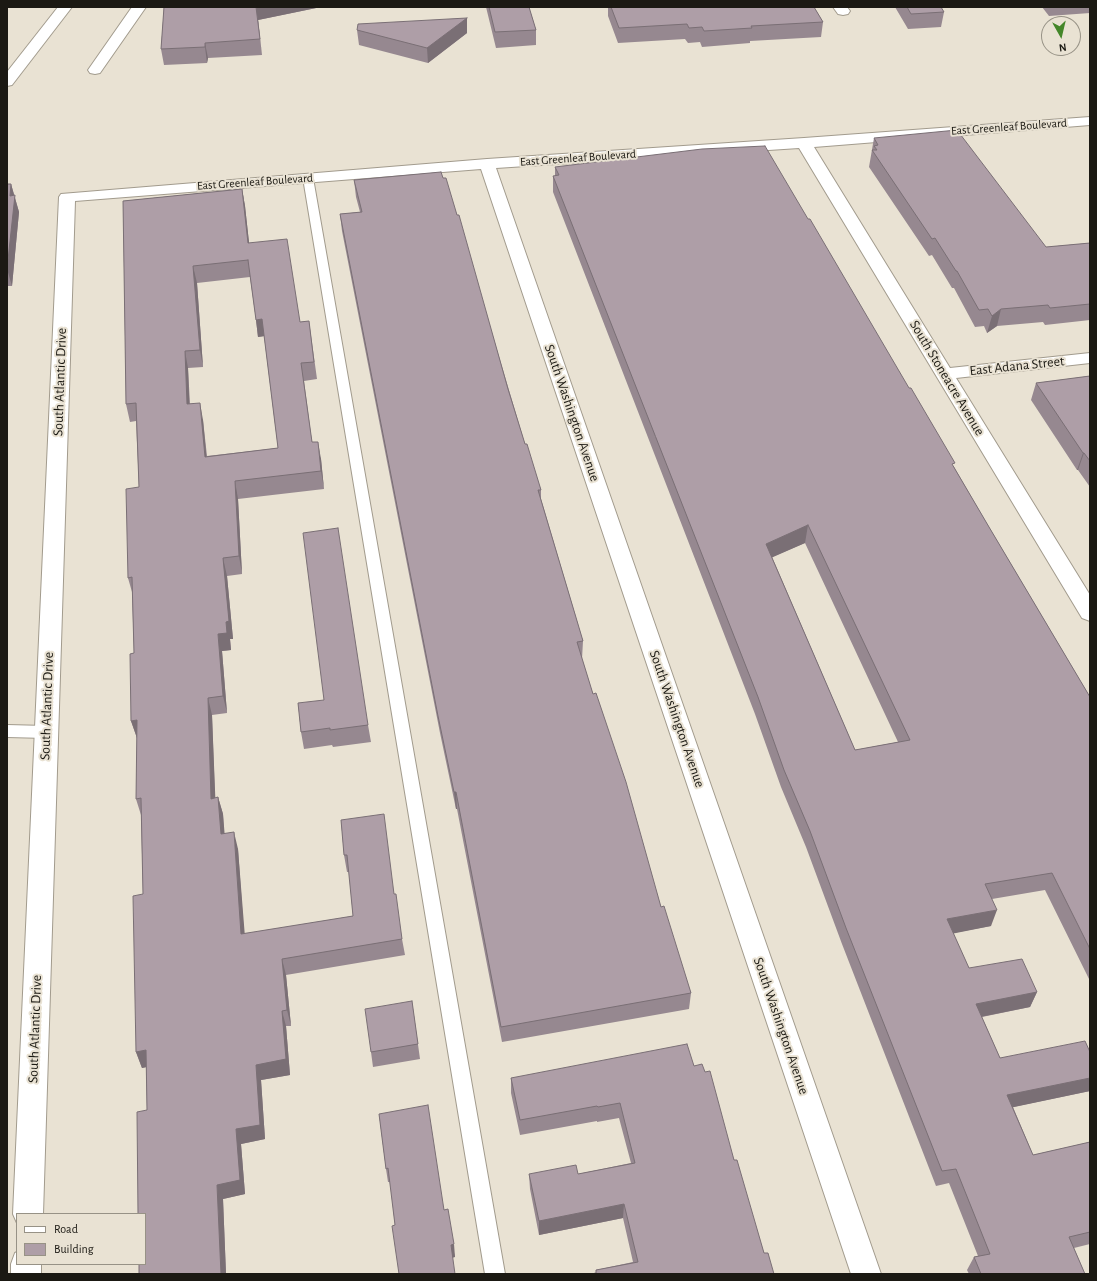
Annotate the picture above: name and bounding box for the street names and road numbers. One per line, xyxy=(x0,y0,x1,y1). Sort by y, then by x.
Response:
street label: East Greenleaf Boulevard xyxy=(951,116,1067,138)
street label: East Greenleaf Boulevard xyxy=(520,147,636,169)
street label: East Greenleaf Boulevard xyxy=(197,171,313,193)
street label: South Stoneacre Avenue xyxy=(906,317,988,439)
street label: South Atlantic Drive xyxy=(50,328,70,436)
street label: South Washington Avenue xyxy=(541,342,603,484)
street label: East Adana Street xyxy=(969,353,1065,379)
street label: South Washington Avenue xyxy=(646,648,708,790)
street label: South Atlantic Drive xyxy=(37,652,57,760)
street label: South Washington Avenue xyxy=(750,955,812,1097)
street label: South Atlantic Drive xyxy=(25,975,45,1083)

